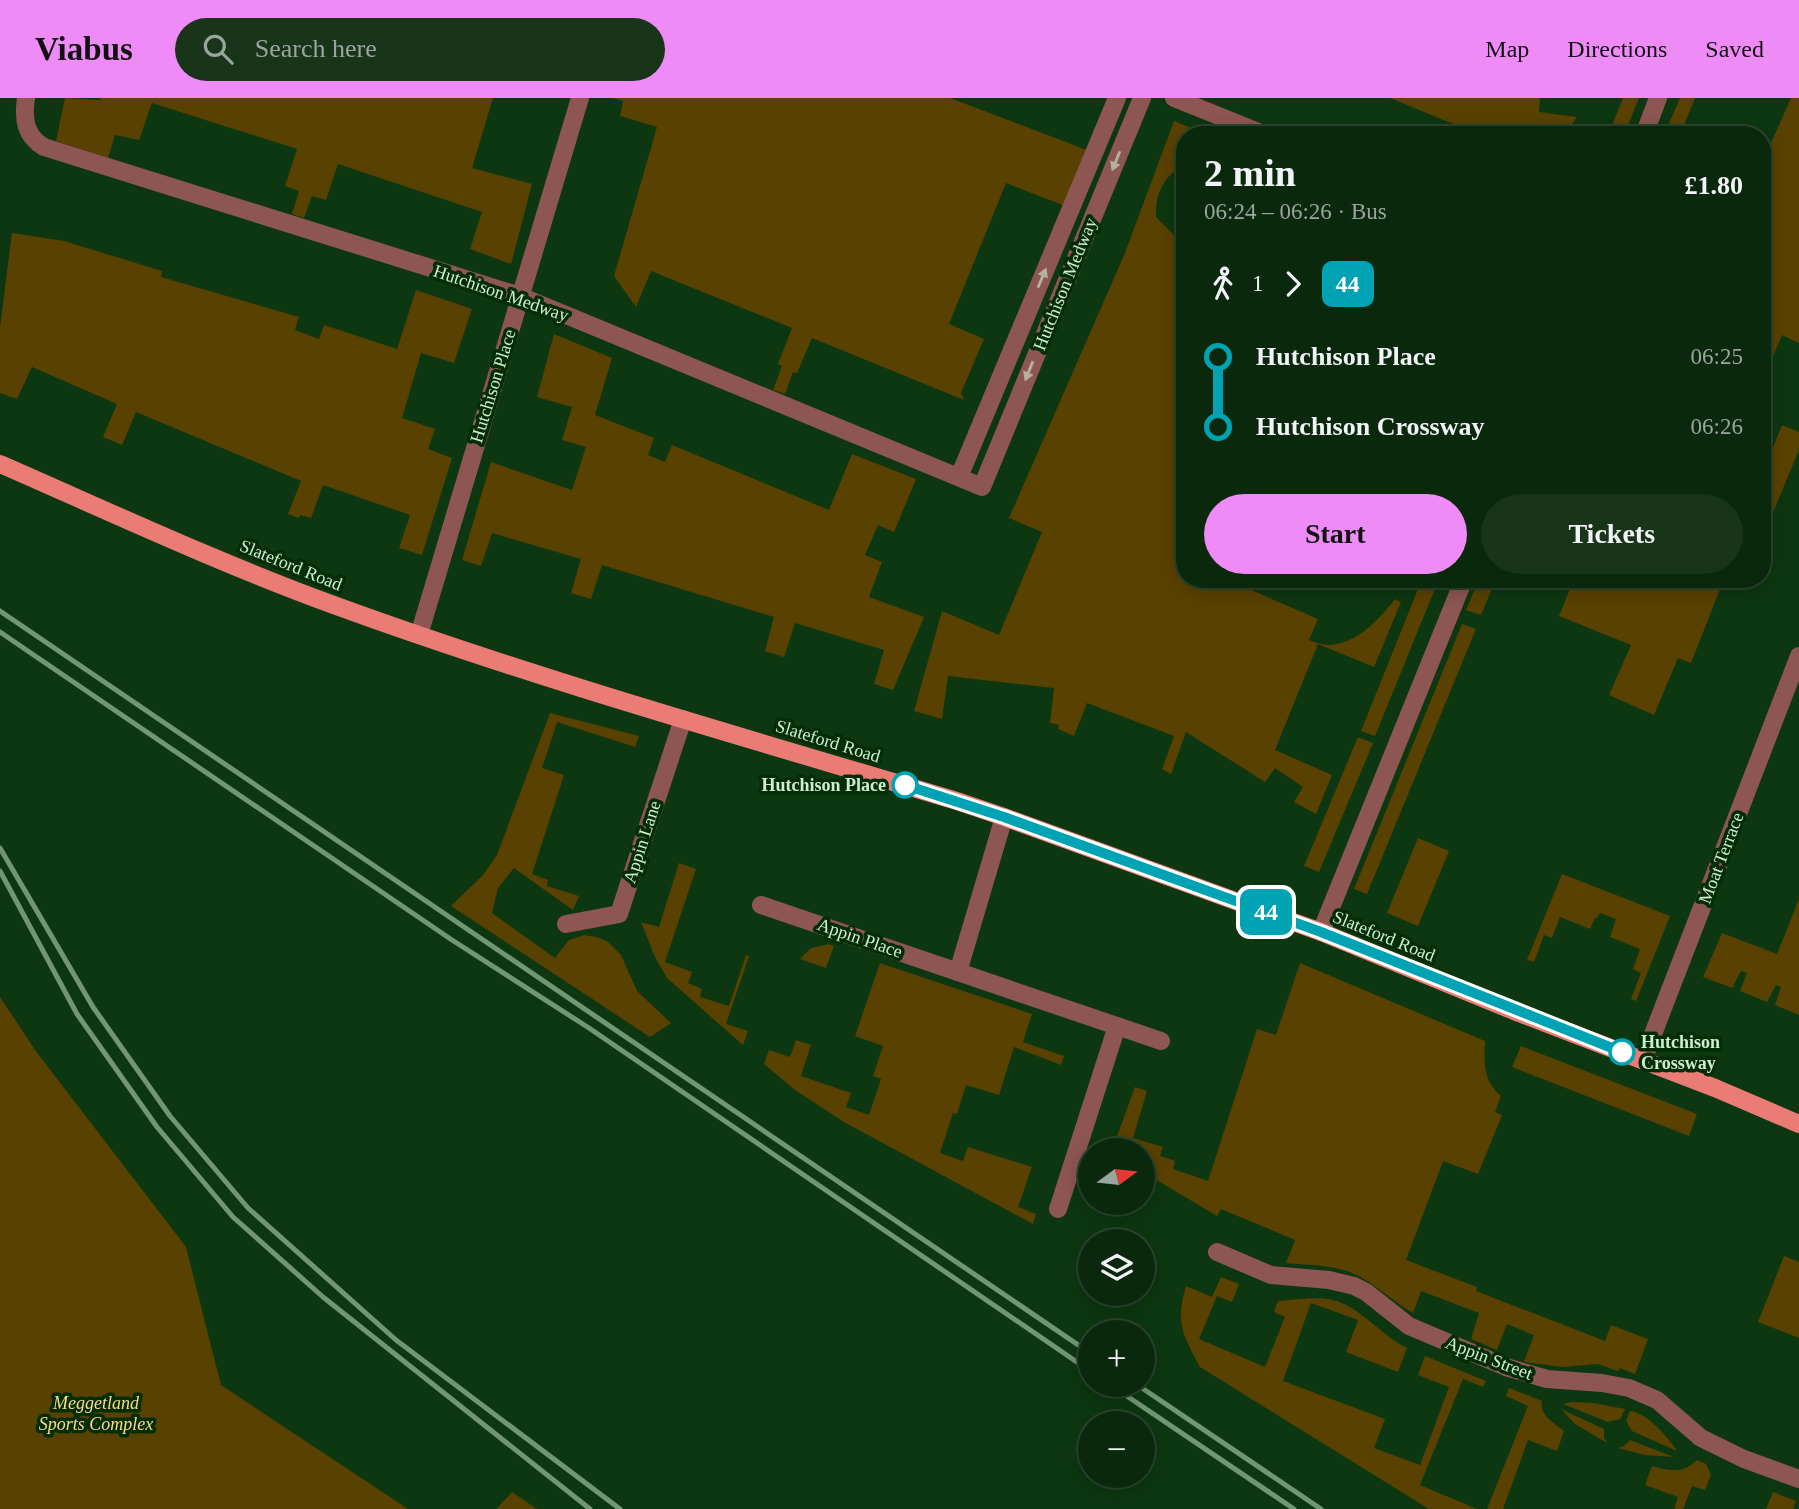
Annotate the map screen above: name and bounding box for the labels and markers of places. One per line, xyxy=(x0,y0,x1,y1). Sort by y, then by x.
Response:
marker: Hutchison Place xyxy=(892,772,918,798)
place label: Hutchison Place xyxy=(762,775,886,795)
place label: Hutchison Crossway xyxy=(1641,1032,1720,1073)
marker: Hutchison Crossway xyxy=(1609,1039,1635,1065)

